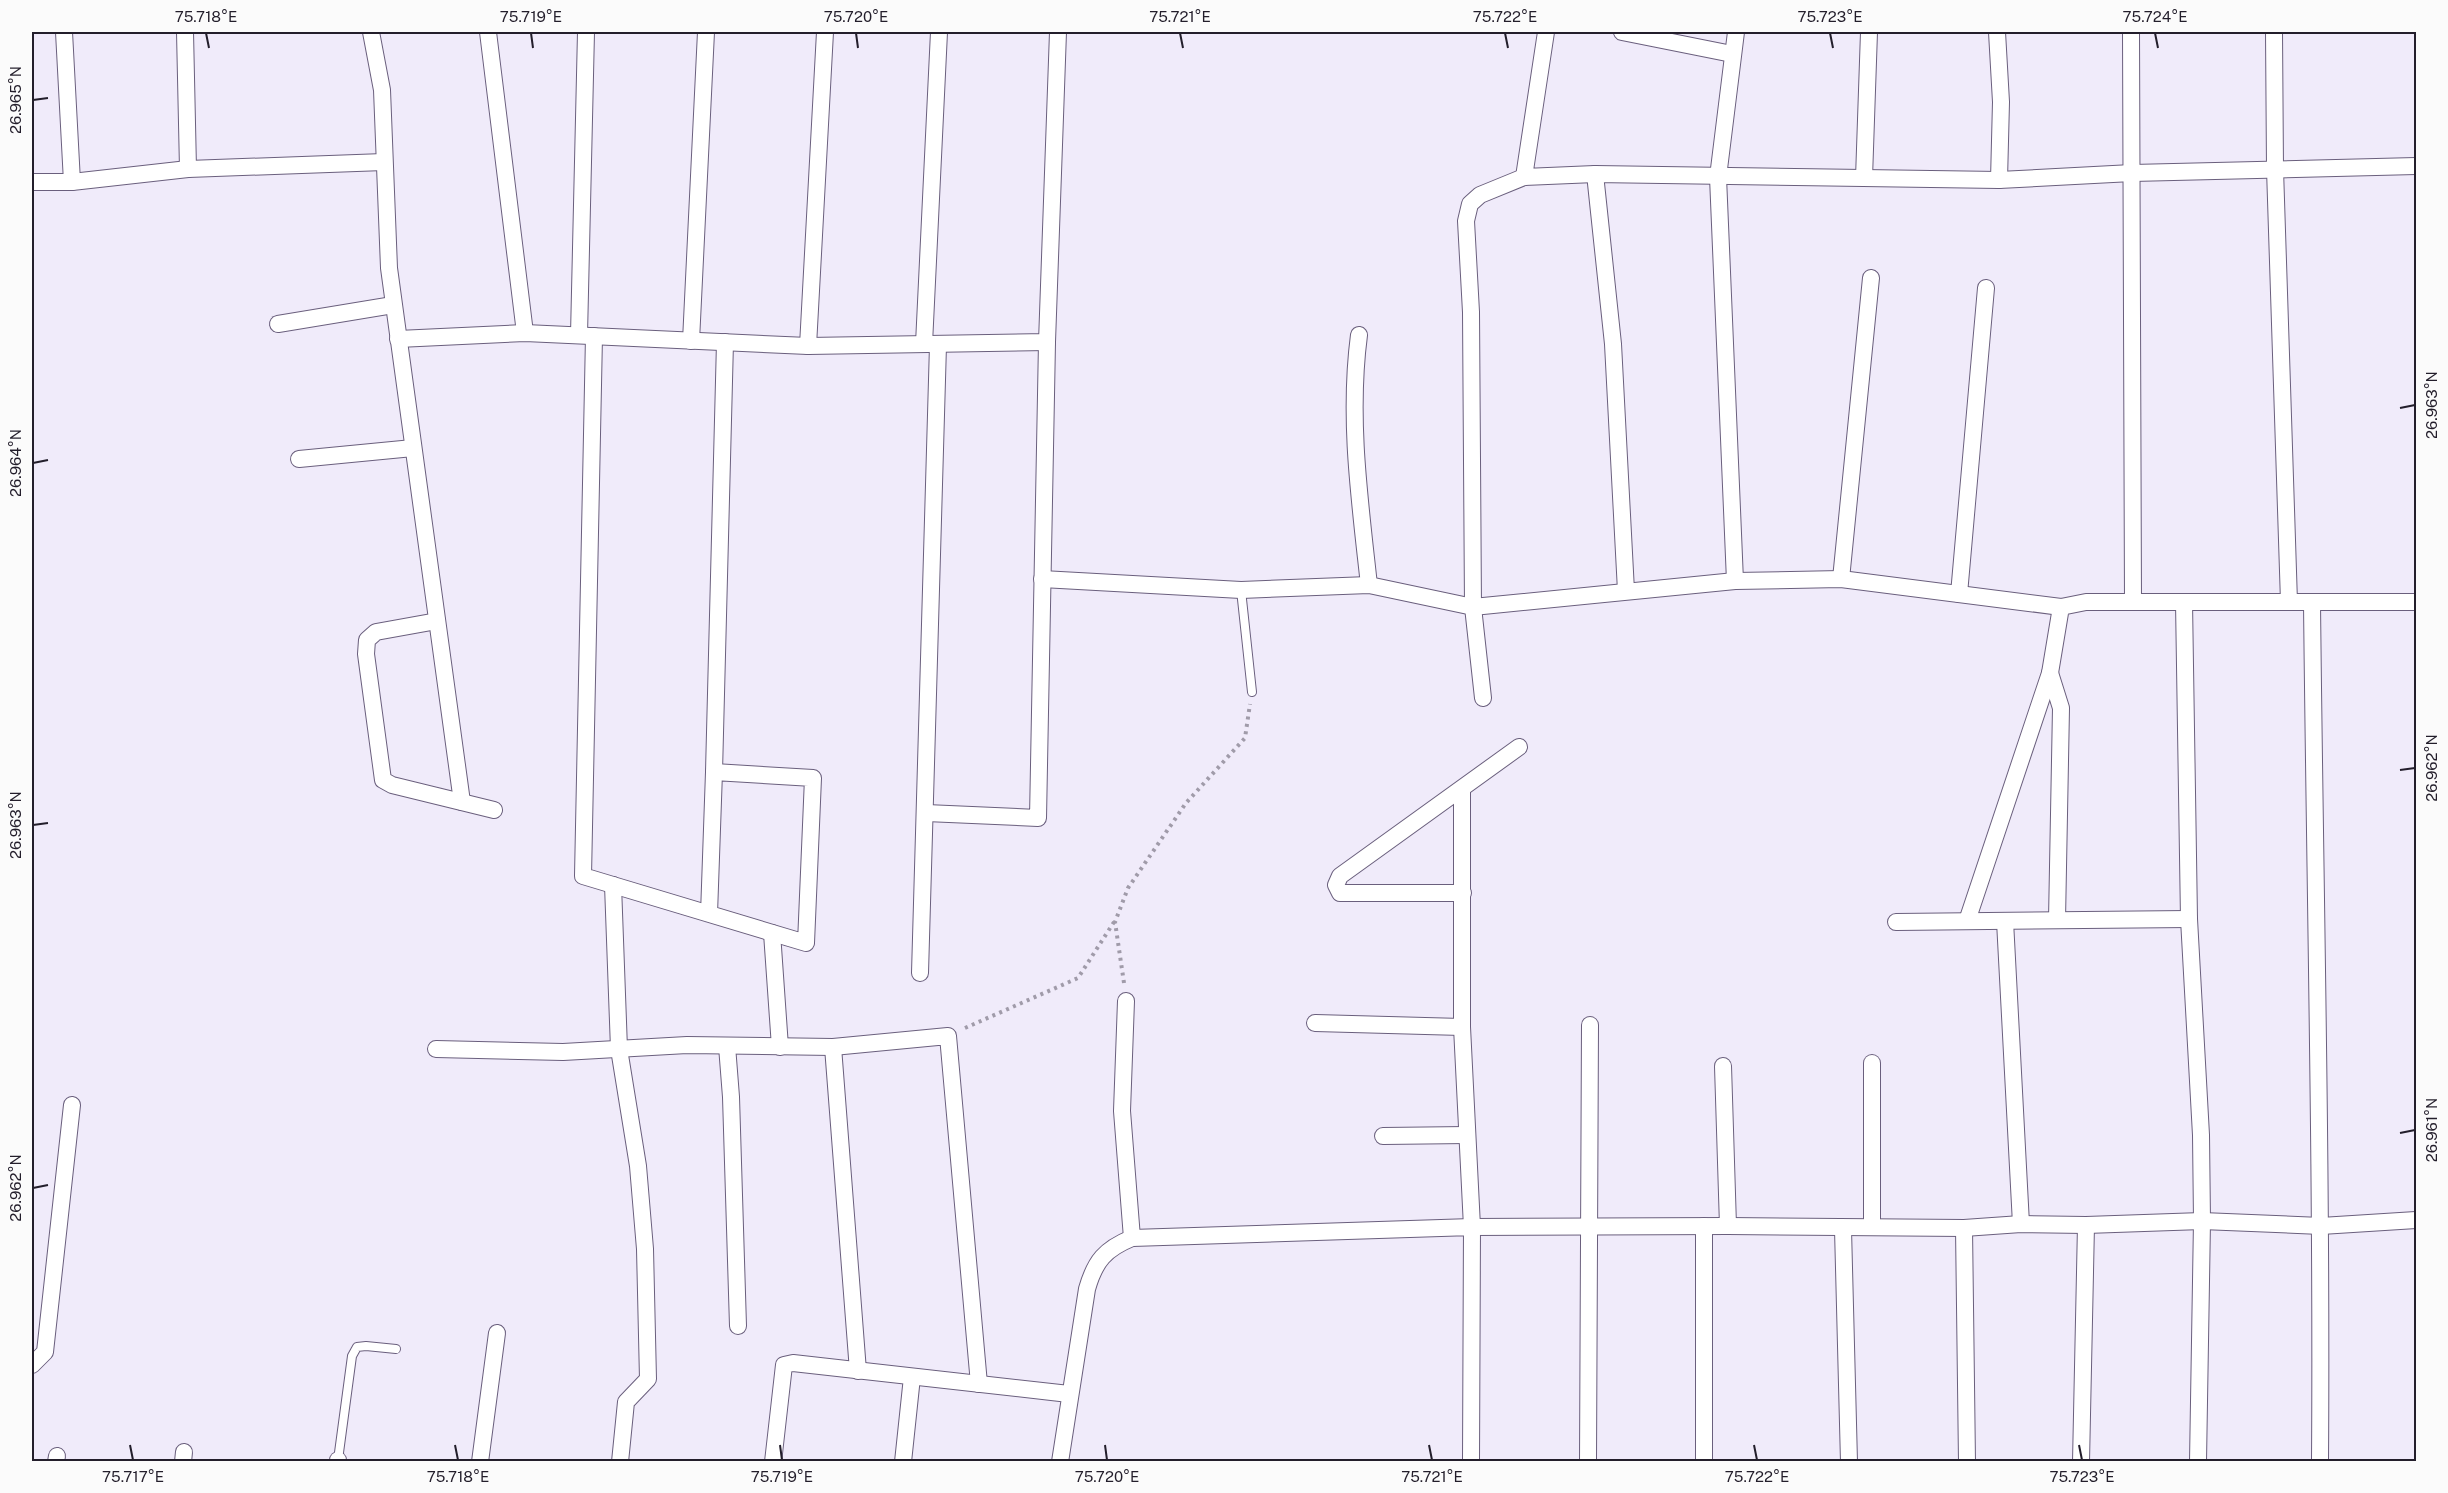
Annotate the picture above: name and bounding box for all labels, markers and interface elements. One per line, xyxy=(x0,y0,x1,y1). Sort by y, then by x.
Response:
text: 75.718°E xyxy=(175,8,237,25)
text: 75.719°E xyxy=(500,8,562,25)
text: 75.720°E xyxy=(824,8,888,25)
text: 75.721°E xyxy=(1149,8,1211,25)
text: 75.722°E xyxy=(1473,8,1537,25)
text: 75.723°E xyxy=(1798,8,1862,25)
text: 75.724°E xyxy=(2123,8,2187,25)
text: 26.965°N xyxy=(7,66,24,134)
text: 26.963°N xyxy=(2423,371,2440,439)
text: 26.964°N xyxy=(7,429,24,497)
text: 26.962°N xyxy=(2423,734,2440,802)
text: 26.963°N xyxy=(7,791,24,859)
text: 26.961°N xyxy=(2423,1098,2440,1162)
text: 26.962°N xyxy=(7,1154,24,1222)
text: 75.717°E xyxy=(102,1468,164,1485)
text: 75.718°E xyxy=(427,1468,489,1485)
text: 75.719°E xyxy=(751,1468,813,1485)
text: 75.720°E xyxy=(1075,1468,1139,1485)
text: 75.721°E xyxy=(1401,1468,1463,1485)
text: 75.722°E xyxy=(1725,1468,1789,1485)
text: 75.723°E xyxy=(2050,1468,2114,1485)

